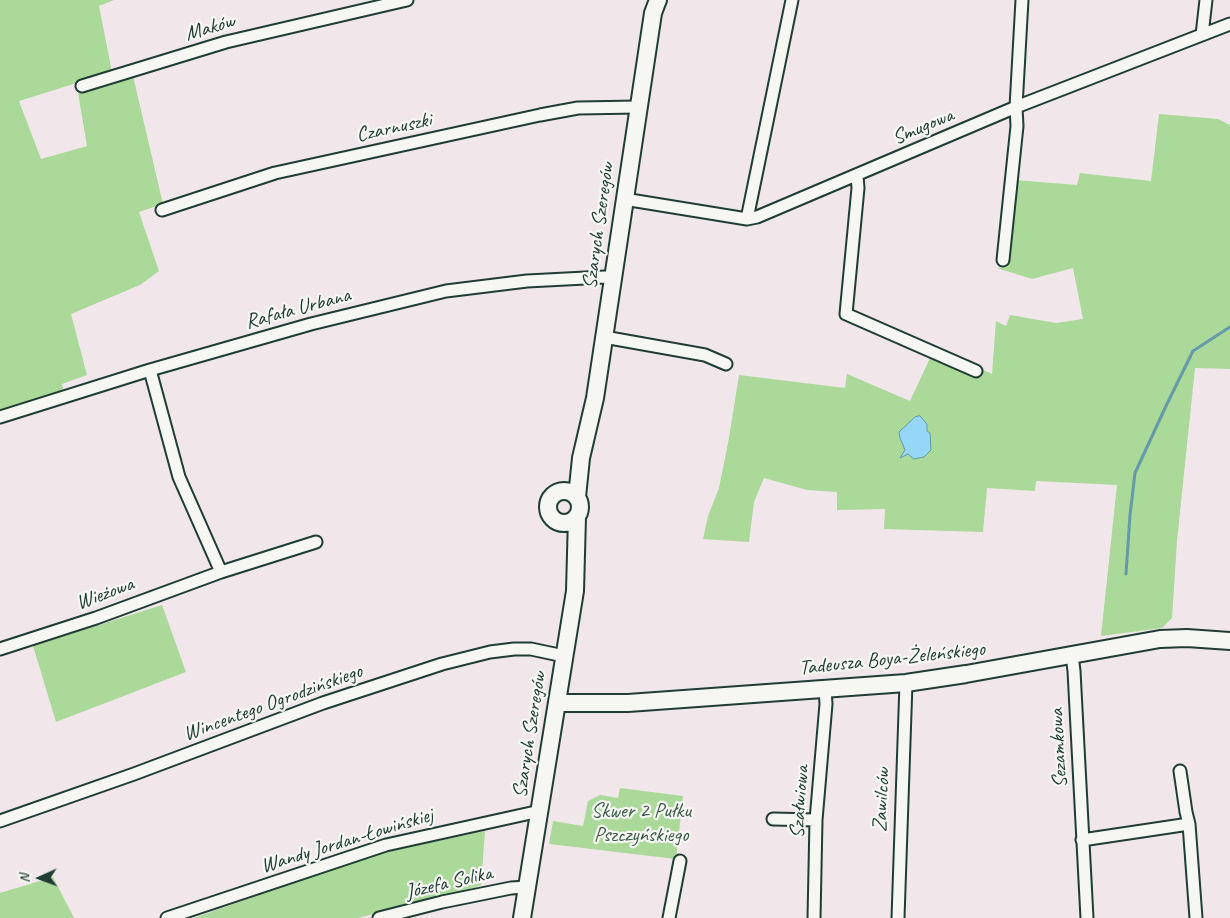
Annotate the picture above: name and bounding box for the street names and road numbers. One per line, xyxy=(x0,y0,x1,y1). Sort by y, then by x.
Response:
street label: Maków xyxy=(182,9,238,47)
street label: Smugowa xyxy=(889,103,957,151)
street label: Czarnuszki xyxy=(354,108,434,148)
street label: Szarych Szeregów xyxy=(578,161,620,291)
street label: Rafała Urbana xyxy=(243,283,353,335)
street label: Wieżowa xyxy=(73,572,137,616)
street label: Tadeusza Boya-Żeleńskiego xyxy=(798,637,986,681)
street label: Wincentego Ogrodzińskiego xyxy=(180,659,366,747)
street label: Szarych Szeregów xyxy=(508,670,552,800)
street label: Sezamkowa xyxy=(1044,708,1074,788)
street label: Szałwiowa xyxy=(785,765,815,839)
street label: Zawilców xyxy=(868,767,896,833)
street label: Wandy Jordan-Łowińskiej xyxy=(258,803,436,879)
street label: Józefa Solika xyxy=(403,861,495,905)

